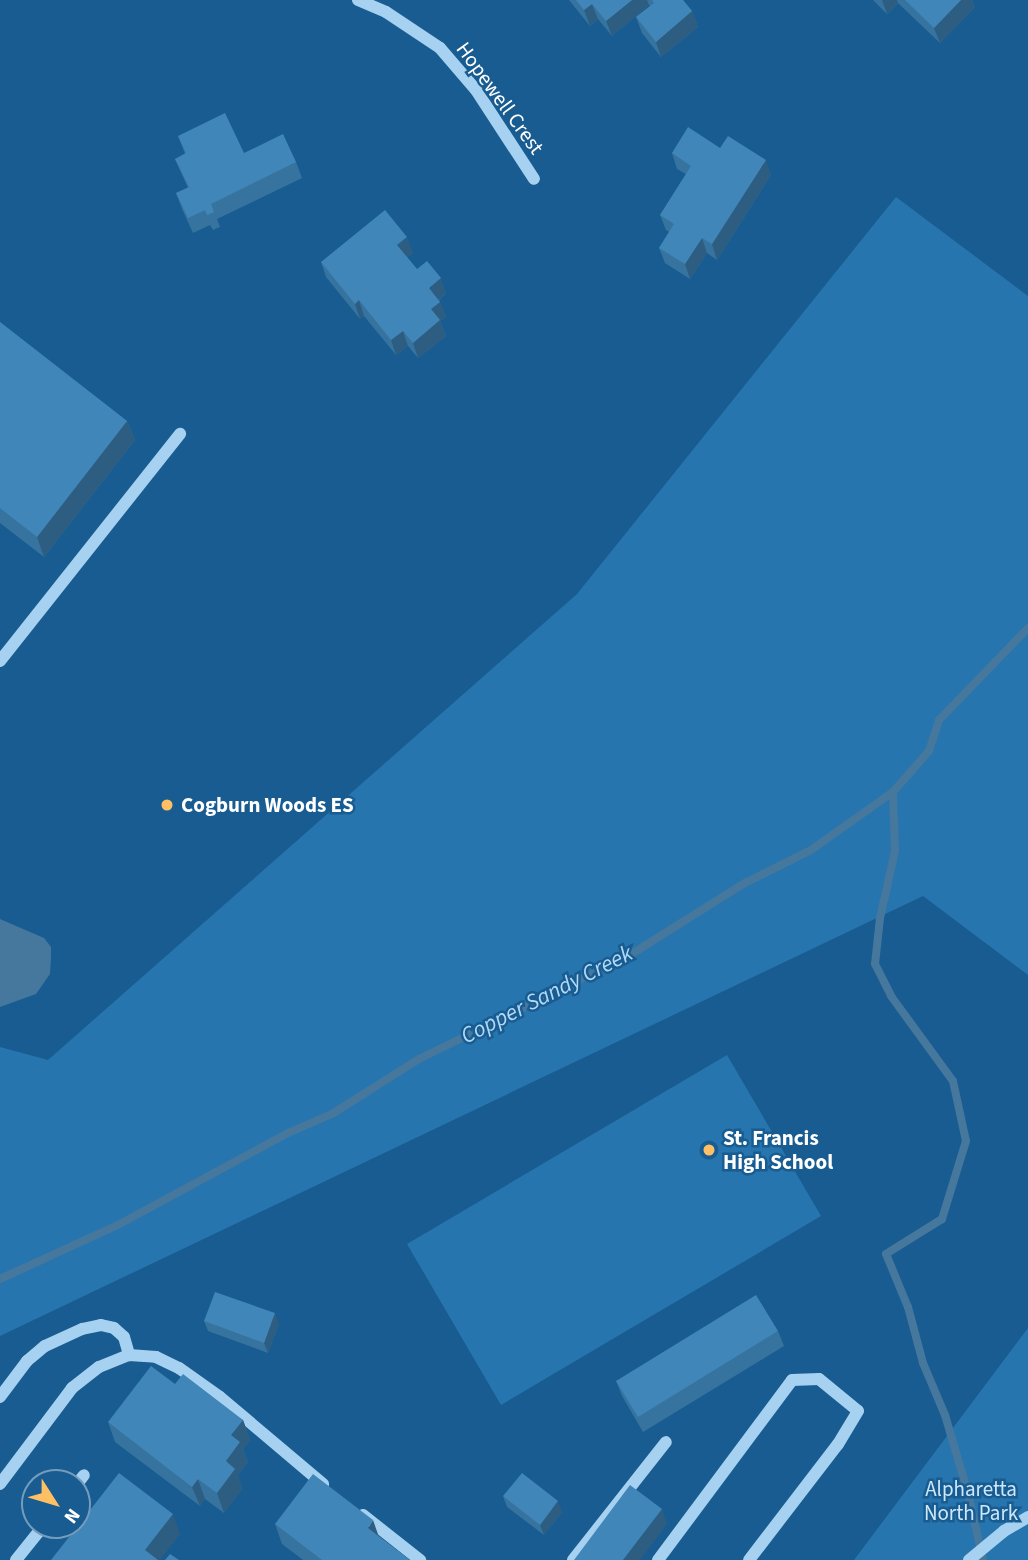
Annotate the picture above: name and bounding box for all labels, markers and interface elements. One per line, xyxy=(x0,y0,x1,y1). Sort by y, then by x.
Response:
street label: Hopewell Crest xyxy=(451,37,549,159)
place label: Cogburn Woods ES xyxy=(181,792,354,818)
marker: Cogburn Woods ES xyxy=(159,797,175,813)
water label: Copper Sandy Creek xyxy=(456,940,638,1050)
place label: St. Francis High School xyxy=(723,1125,833,1175)
marker: St. Francis High School xyxy=(701,1142,717,1158)
north arrow xyxy=(21,1469,91,1539)
park label: Alpharetta North Park xyxy=(924,1476,1018,1526)
text: N xyxy=(57,1503,86,1529)

